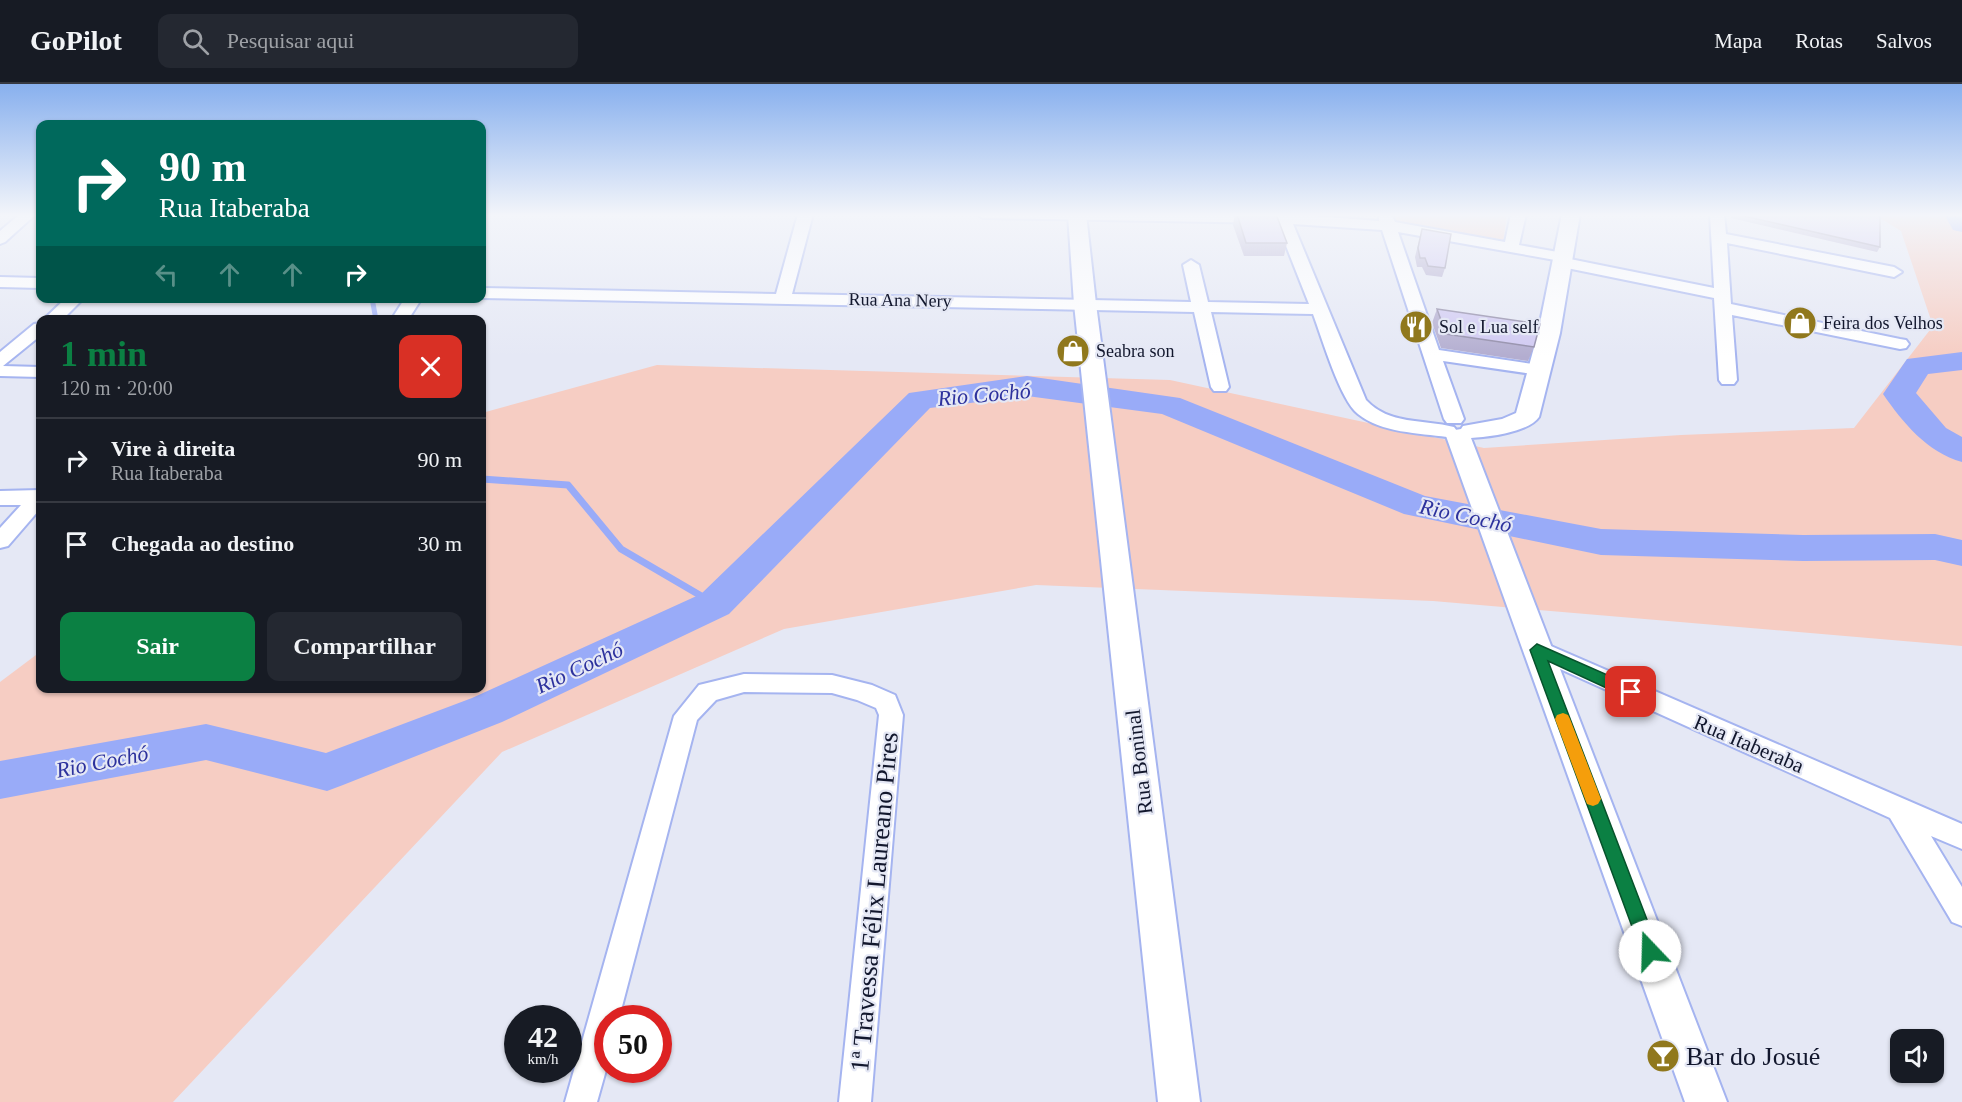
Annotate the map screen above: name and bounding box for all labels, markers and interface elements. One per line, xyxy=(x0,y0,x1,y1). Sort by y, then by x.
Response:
search box xyxy=(158,14,578,68)
text: GoPilot xyxy=(30,25,122,56)
icon: search xyxy=(179,25,212,58)
text: Pesquisar aqui xyxy=(227,28,354,53)
text: Mapa xyxy=(1714,29,1762,53)
text: Rotas xyxy=(1795,29,1843,53)
text: Salvos xyxy=(1876,29,1932,53)
icon: right xyxy=(60,144,138,222)
text: 90 m xyxy=(159,144,247,190)
text: Rua Itaberaba xyxy=(159,193,310,223)
icon: left xyxy=(150,258,183,291)
icon: ahead xyxy=(213,258,246,291)
icon: ahead xyxy=(276,258,309,291)
icon: right xyxy=(339,258,372,291)
street label: Rua Ana Nery xyxy=(848,289,952,311)
shop icon: Feira dos Velhos xyxy=(1782,305,1818,341)
restaurant icon: Sol e Lua self xyxy=(1398,309,1434,345)
place label: Feira dos Velhos xyxy=(1823,313,1943,333)
place label: Sol e Lua self xyxy=(1439,317,1538,337)
shop icon: Seabra son xyxy=(1055,333,1091,369)
text: 1 min xyxy=(60,334,147,374)
button: close xyxy=(399,335,462,398)
place label: Seabra son xyxy=(1096,341,1174,361)
text: 120 m · 20:00 xyxy=(60,377,173,399)
water label: Rio Cochó xyxy=(935,378,1032,411)
text: Vire à direita xyxy=(111,436,235,461)
icon: right xyxy=(60,444,93,477)
text: 90 m xyxy=(417,447,462,472)
text: Rua Itaberaba xyxy=(111,462,223,484)
water label: Rio Cochó xyxy=(1417,493,1514,537)
icon: arrive xyxy=(60,528,93,561)
text: Chegada ao destino xyxy=(111,531,294,556)
text: 30 m xyxy=(417,531,462,556)
button: Sair xyxy=(60,612,255,681)
button: Compartilhar xyxy=(267,612,462,681)
water label: Rio Cochó xyxy=(531,636,627,699)
pin xyxy=(1605,666,1656,717)
icon: arrive xyxy=(1614,675,1647,708)
street label: Rua Boninal xyxy=(1121,708,1157,816)
street label: Rua Itaberaba xyxy=(1690,710,1808,778)
street label: 1ª Travessa Félix Laureano Pires xyxy=(845,731,904,1073)
water label: Rio Cochó xyxy=(53,740,150,783)
position arrow xyxy=(1618,919,1682,983)
speed limit sign: 50 xyxy=(594,1005,672,1083)
text: 42 xyxy=(528,1020,558,1053)
map controls xyxy=(1890,1029,1944,1083)
button: sound xyxy=(1890,1029,1944,1083)
bar icon: Bar do Josué xyxy=(1645,1038,1681,1074)
place label: Bar do Josué xyxy=(1686,1042,1820,1071)
text: km/h xyxy=(528,1051,558,1067)

